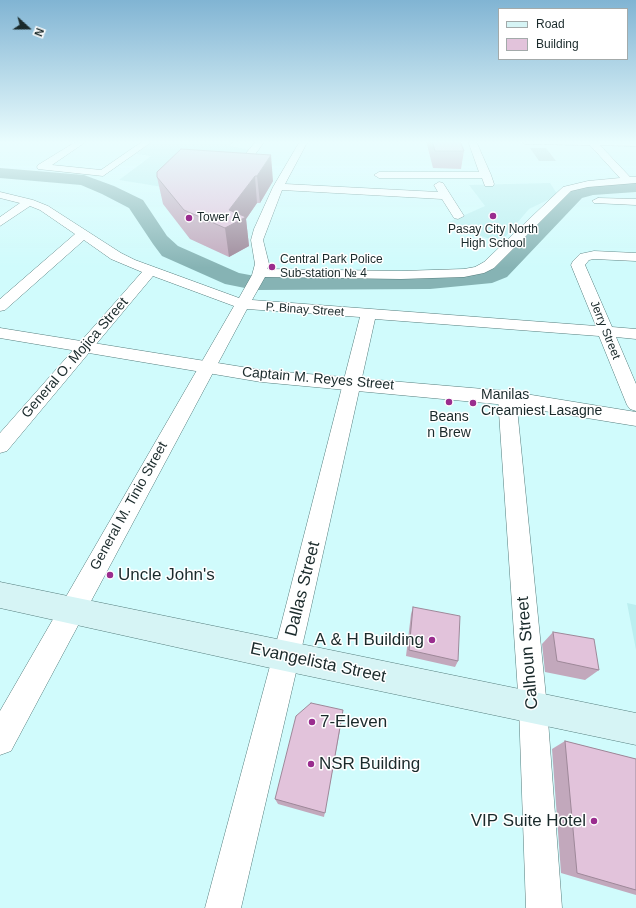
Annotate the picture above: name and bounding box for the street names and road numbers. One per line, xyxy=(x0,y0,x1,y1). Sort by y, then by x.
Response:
street label: General O. Mojica Street xyxy=(18,294,132,422)
street label: Jerry Street xyxy=(587,299,623,361)
street label: P. Binay Street xyxy=(265,300,345,320)
street label: Captain M. Reyes Street xyxy=(241,364,395,394)
street label: General M. Tinio Street xyxy=(87,439,171,573)
street label: Dallas Street xyxy=(281,539,325,639)
street label: Calhoun Street xyxy=(513,596,543,710)
street label: Evangelista Street xyxy=(248,639,388,687)

